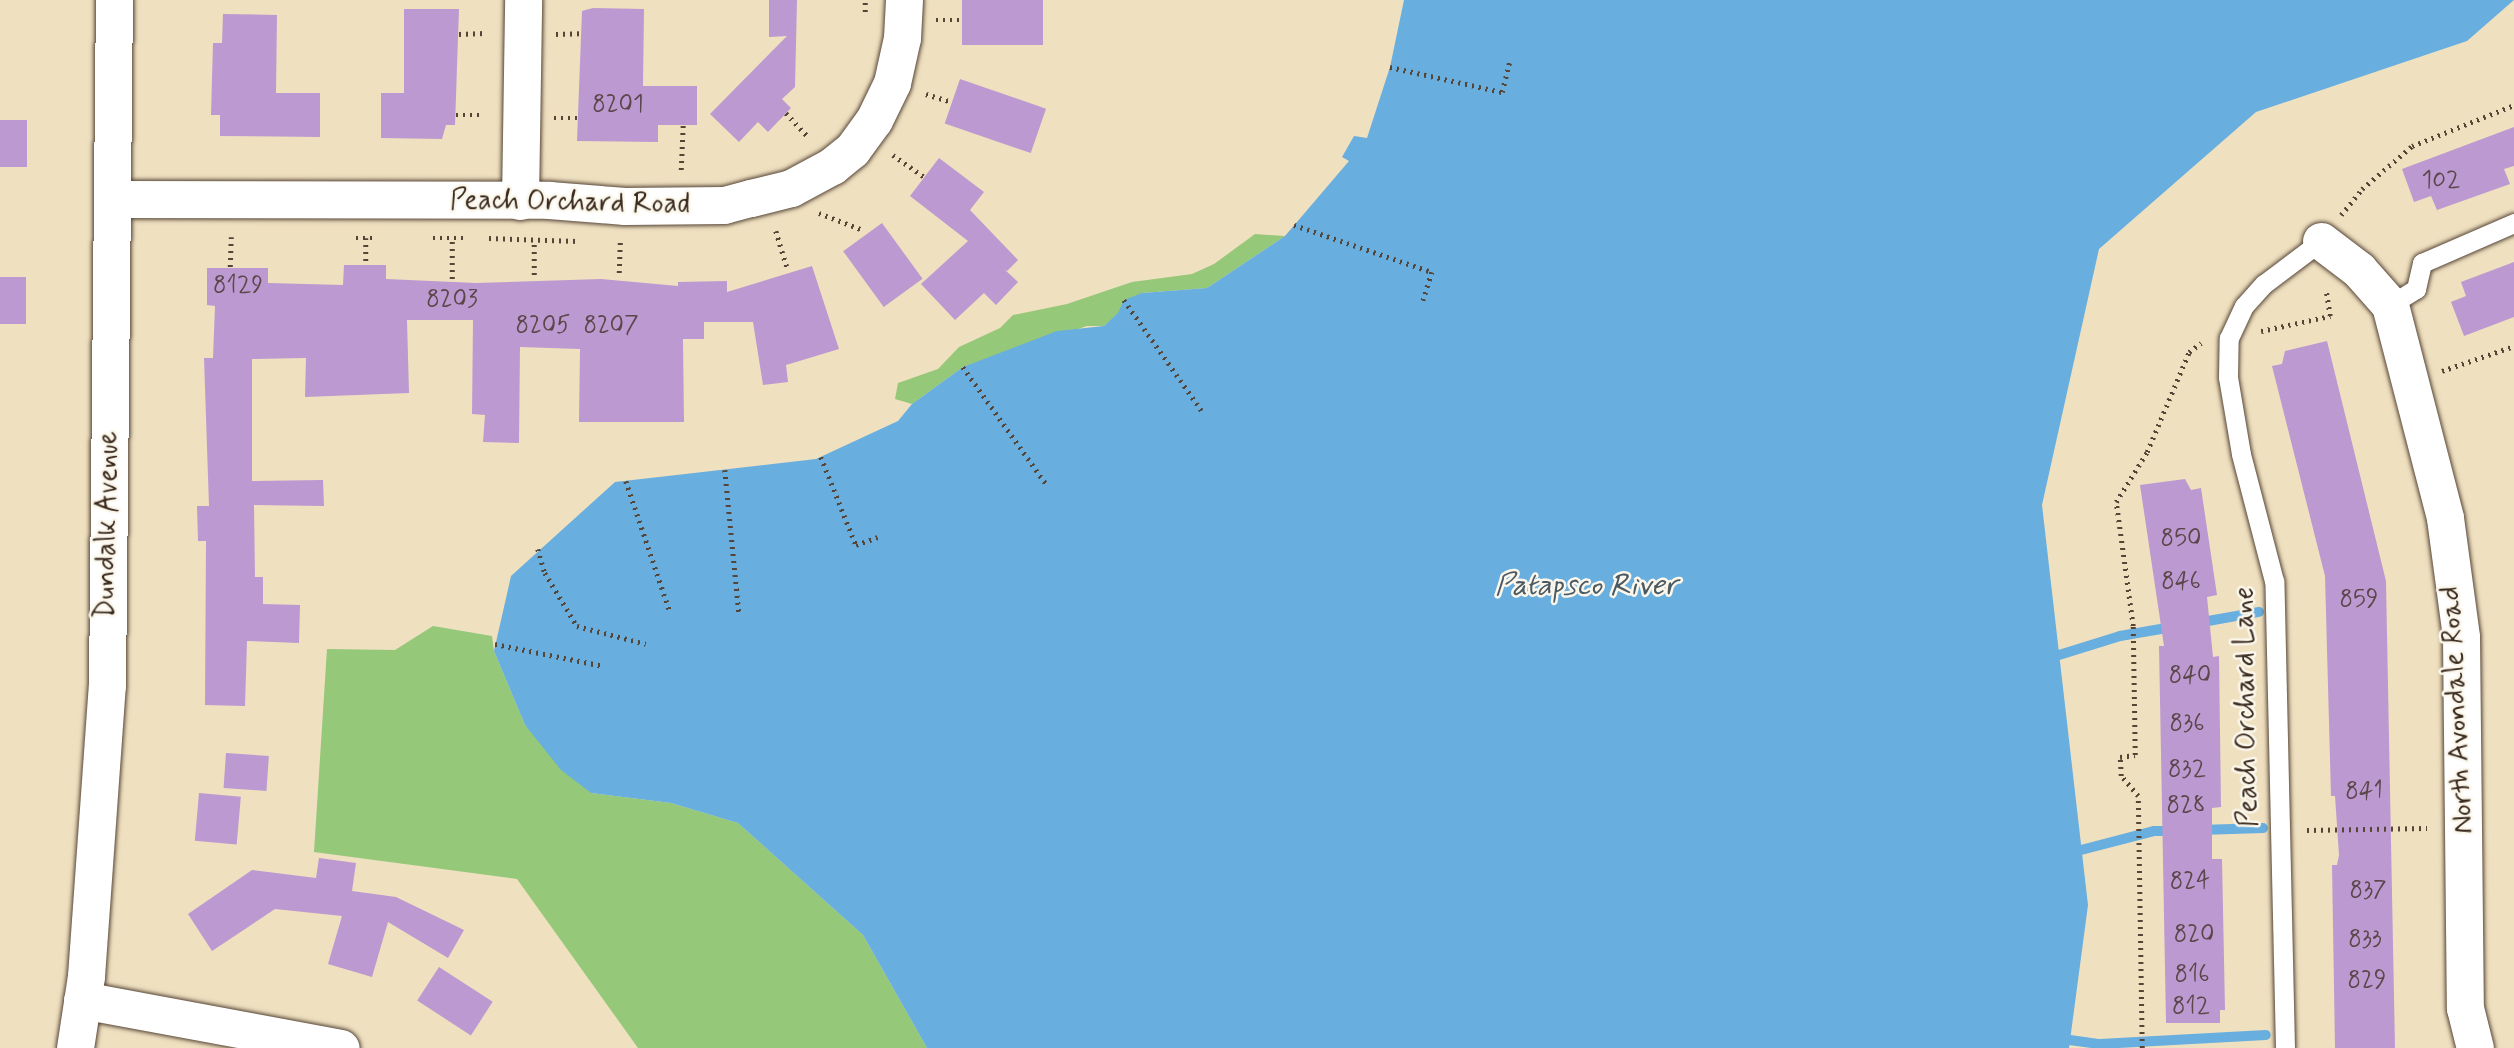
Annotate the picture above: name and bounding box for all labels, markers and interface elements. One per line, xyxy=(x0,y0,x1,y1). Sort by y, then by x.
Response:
house number: 8201 xyxy=(592,91,644,119)
house number: 102 xyxy=(2422,167,2460,195)
street label: Peach Orchard Road xyxy=(450,184,690,222)
house number: 8129 xyxy=(213,272,263,300)
house number: 8203 xyxy=(426,286,478,314)
house number: 8205 xyxy=(515,312,571,340)
house number: 8207 xyxy=(583,312,639,340)
street label: Dundalk Avenue xyxy=(90,427,126,623)
house number: 850 xyxy=(2161,525,2201,553)
water label: Patapsco River xyxy=(1495,568,1677,604)
house number: 846 xyxy=(2161,568,2201,596)
street label: Peach Orchard Lane xyxy=(2228,585,2266,829)
house number: 859 xyxy=(2340,586,2378,614)
street label: North Avondale Road xyxy=(2435,587,2481,833)
house number: 840 xyxy=(2169,662,2211,690)
house number: 836 xyxy=(2170,710,2204,738)
house number: 832 xyxy=(2168,756,2206,784)
house number: 841 xyxy=(2345,778,2383,806)
house number: 828 xyxy=(2166,792,2206,820)
house number: 824 xyxy=(2170,868,2210,896)
house number: 837 xyxy=(2349,877,2387,905)
house number: 820 xyxy=(2174,921,2214,949)
house number: 833 xyxy=(2348,926,2382,954)
house number: 816 xyxy=(2174,961,2210,989)
house number: 829 xyxy=(2348,967,2386,995)
house number: 812 xyxy=(2172,993,2210,1021)

